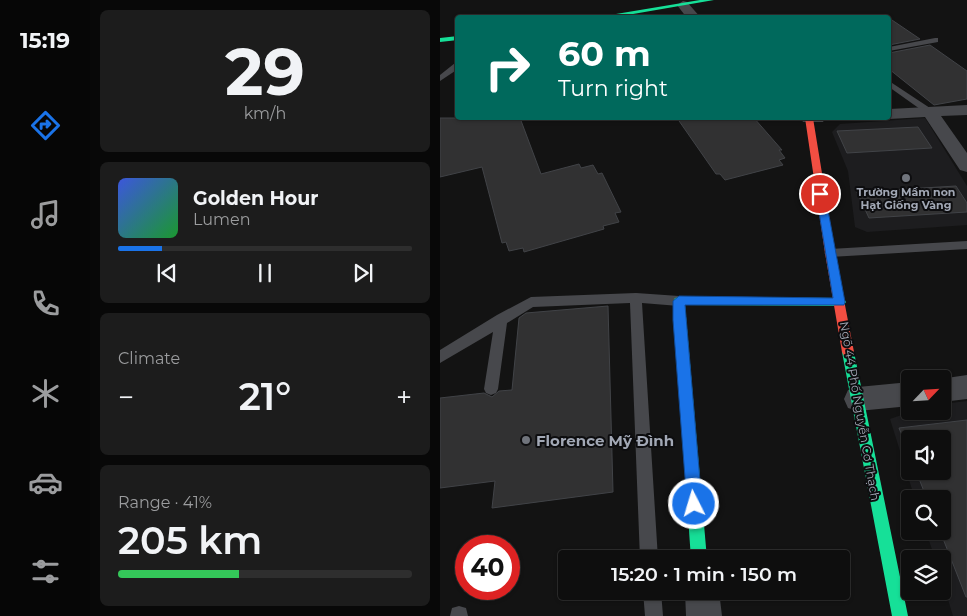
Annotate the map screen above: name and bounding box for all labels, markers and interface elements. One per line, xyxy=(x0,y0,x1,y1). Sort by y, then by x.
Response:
text: 15:19 xyxy=(20,27,70,54)
text: 29 xyxy=(225,32,305,111)
text: 60 m xyxy=(558,32,651,75)
icon: right xyxy=(475,35,540,100)
text: Turn right xyxy=(558,75,668,102)
text: km/h xyxy=(244,104,286,123)
icon: directions xyxy=(28,108,63,143)
marker: Trường Mầm non Hạt Giống Vàng xyxy=(900,172,912,184)
pin xyxy=(799,173,841,215)
icon: arrive xyxy=(806,180,834,208)
place label: Trường Mầm non Hạt Giống Vàng xyxy=(857,185,955,212)
text: Golden Hour xyxy=(193,187,319,210)
icon: music xyxy=(28,197,63,232)
text: Lumen xyxy=(193,210,251,229)
icon: previous xyxy=(153,259,181,287)
icon: pause xyxy=(251,259,279,287)
icon: next xyxy=(349,259,377,287)
icon: phone xyxy=(28,286,63,321)
street label: Ngõ 44 Phố Nguyễn Cơ Thạch xyxy=(837,320,883,502)
text: Climate xyxy=(118,349,180,368)
north arrow xyxy=(901,370,951,420)
map controls xyxy=(901,370,951,600)
text: 21° xyxy=(239,373,291,420)
icon: climate xyxy=(28,376,63,411)
text: − xyxy=(118,380,134,414)
text: + xyxy=(396,380,412,414)
button: sound xyxy=(901,430,951,480)
place label: Florence Mỹ Đình xyxy=(536,431,674,450)
marker: Florence Mỹ Đình xyxy=(520,434,532,446)
icon: car xyxy=(28,465,63,500)
position arrow xyxy=(667,477,719,529)
button: search xyxy=(901,490,951,540)
text: Range · 41% xyxy=(118,493,212,512)
text: 205 km xyxy=(118,517,262,564)
speed limit sign: 40 xyxy=(455,535,520,600)
button: layers xyxy=(901,550,951,600)
icon: filters xyxy=(28,554,63,589)
text: 15:20 · 1 min · 150 m xyxy=(611,563,797,586)

